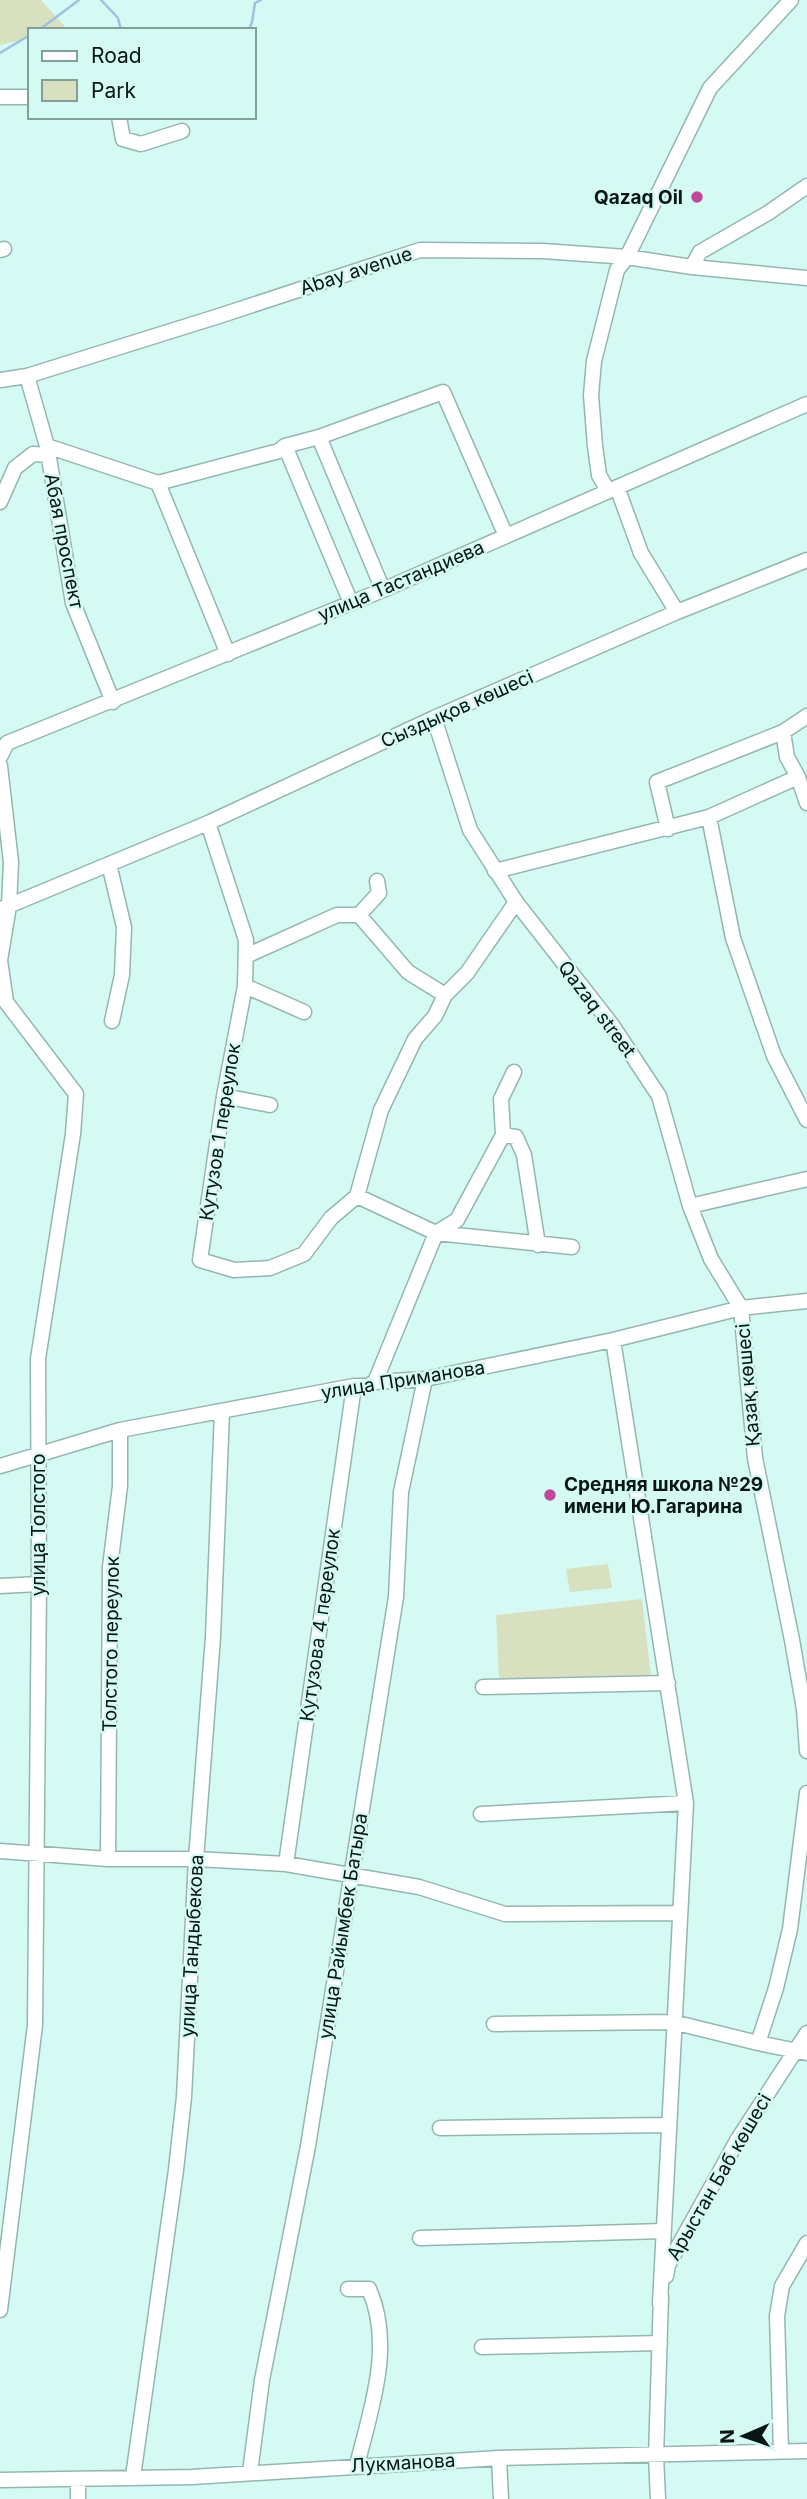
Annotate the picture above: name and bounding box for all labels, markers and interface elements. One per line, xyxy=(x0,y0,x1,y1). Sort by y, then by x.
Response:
legend xyxy=(28,28,256,119)
text: Road xyxy=(91,43,142,68)
text: Park xyxy=(91,78,136,103)
place label: Qazaq Oil xyxy=(594,186,683,209)
marker: Qazaq Oil xyxy=(689,189,705,205)
street label: Abay avenue xyxy=(297,242,415,300)
street label: Абая проспект xyxy=(40,471,88,611)
street label: улица Тастандиева xyxy=(315,536,487,626)
street label: Сыздықов көшесі xyxy=(377,665,537,753)
street label: Qazaq street xyxy=(553,956,641,1062)
street label: Кутузов 1 переулок xyxy=(195,1041,245,1222)
street label: Қазақ көшесі xyxy=(731,1322,765,1448)
street label: улица Приманова xyxy=(319,1356,487,1404)
street label: улица Толстого xyxy=(27,1454,50,1596)
place label: Средняя школа №29 имени Ю.Гагарина xyxy=(564,1473,763,1518)
marker: Средняя школа №29 имени Ю.Гагарина xyxy=(542,1487,558,1503)
street label: Кутузова 4 переулок xyxy=(295,1526,345,1723)
street label: Толстого переулок xyxy=(98,1555,124,1732)
street label: улица Райымбек Батыра xyxy=(314,1811,372,2041)
street label: улица Тандыбекова xyxy=(176,1854,208,2038)
street label: Арыстан Баб көшесі xyxy=(662,2090,776,2264)
north arrow xyxy=(709,2401,779,2471)
text: N xyxy=(716,2429,739,2444)
street label: Лукманова xyxy=(350,2449,456,2477)

